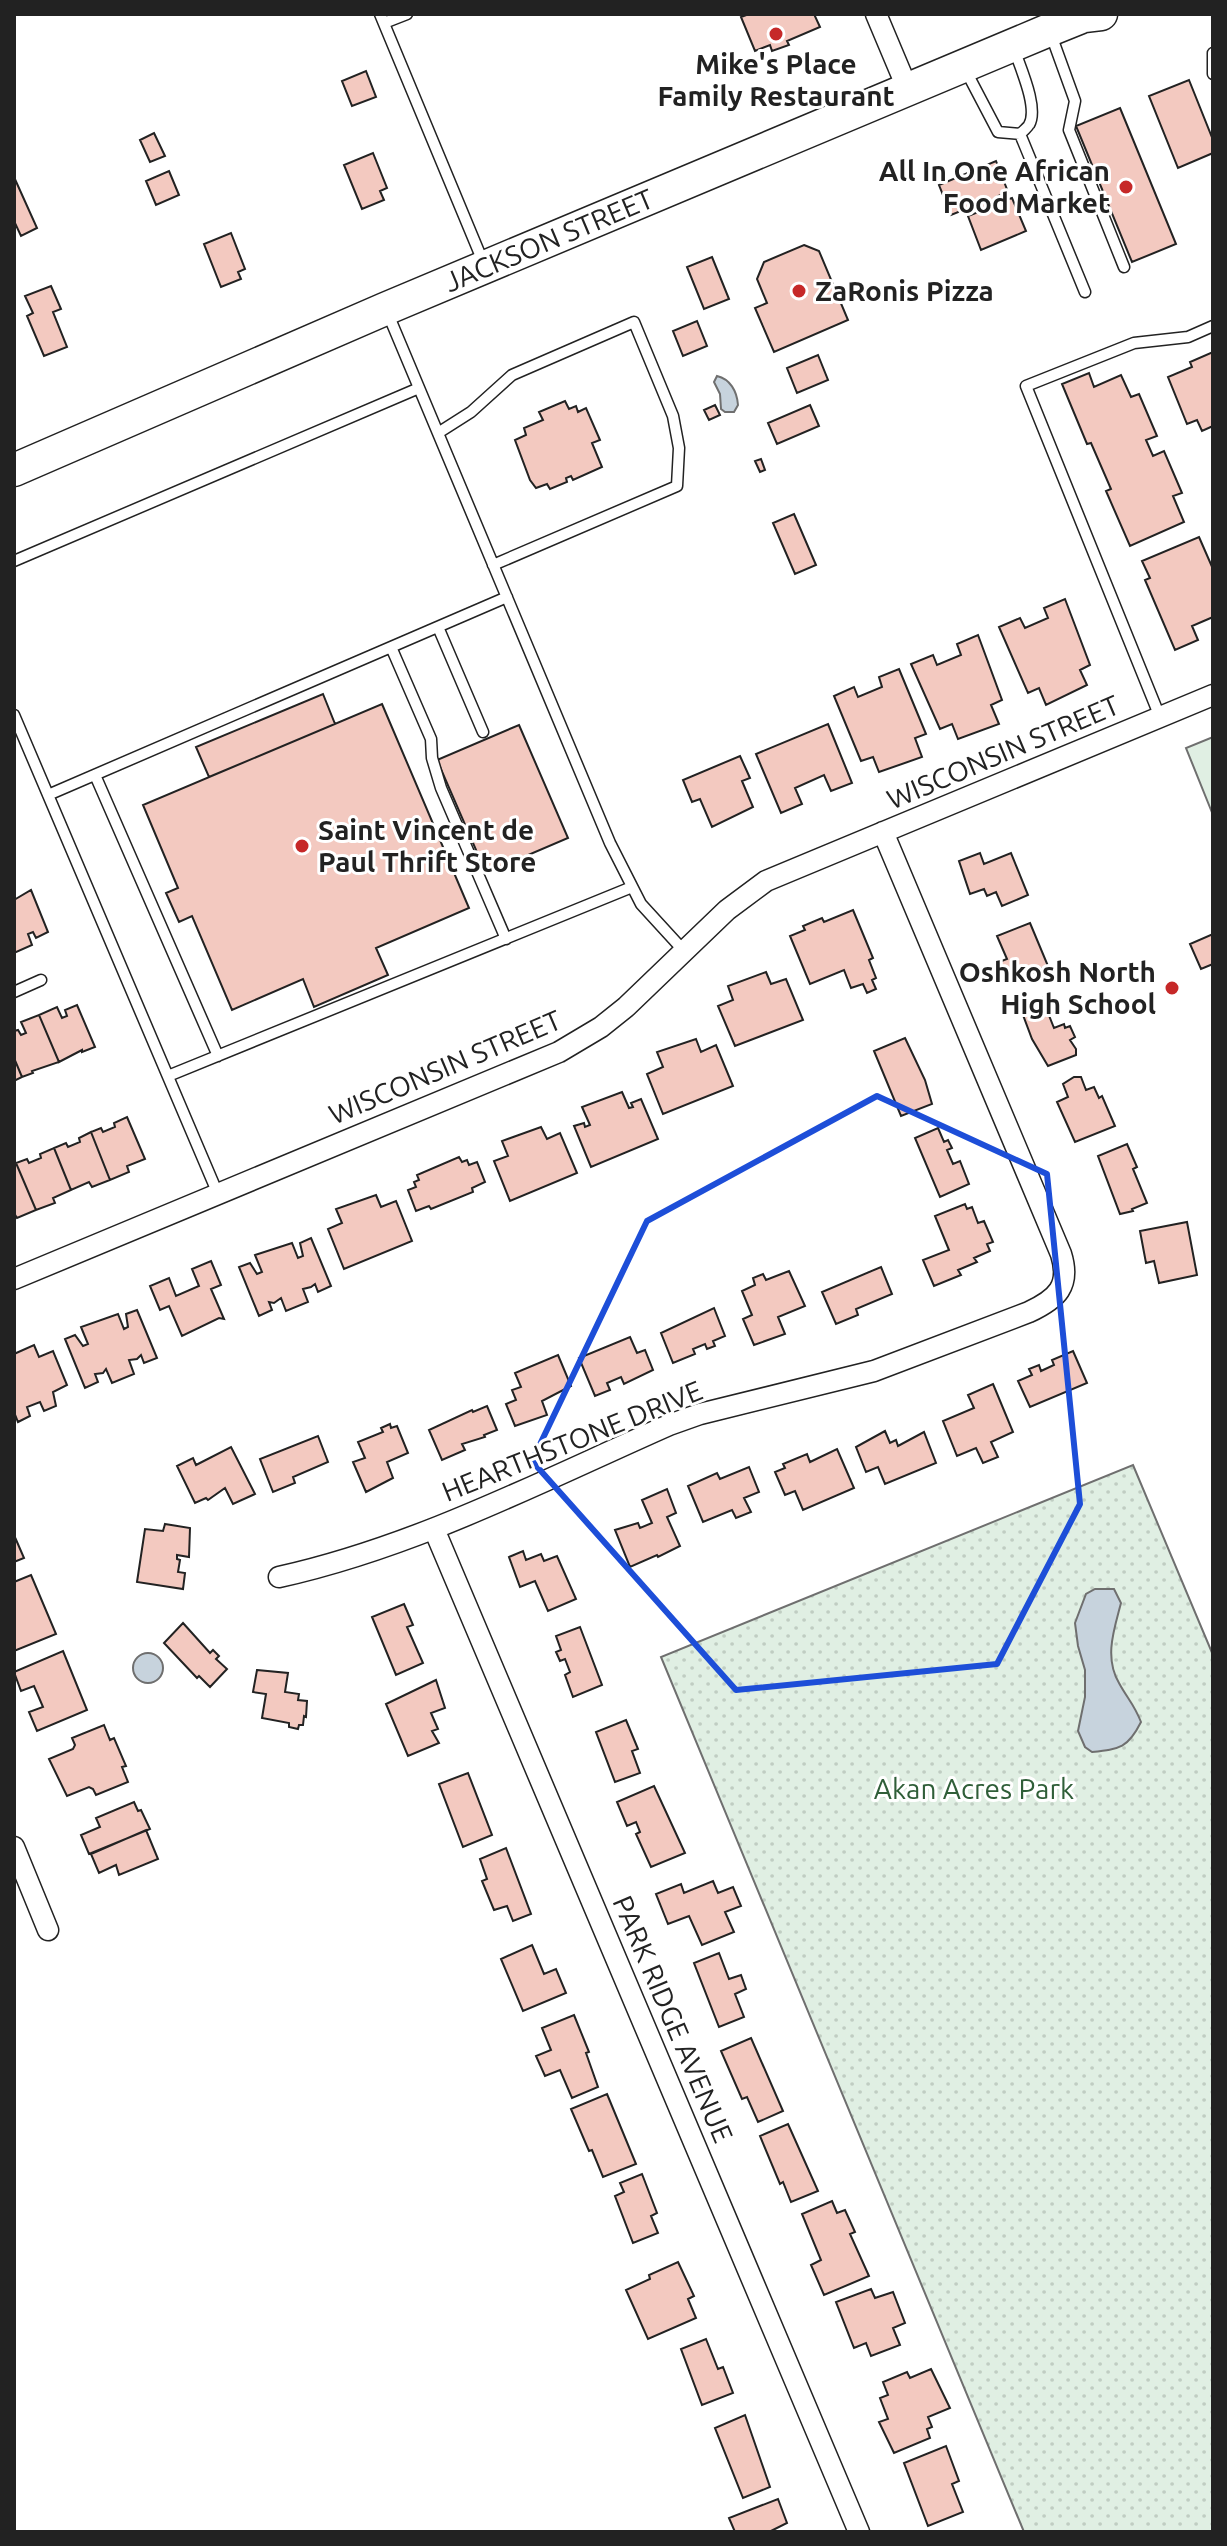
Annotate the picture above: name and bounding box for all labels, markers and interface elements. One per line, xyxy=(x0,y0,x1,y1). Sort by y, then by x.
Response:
marker: Mike's Place Family Restaurant xyxy=(767,25,785,43)
place label: Mike's Place Family Restaurant xyxy=(657,48,895,111)
place label: All In One African Food Market xyxy=(879,155,1110,218)
marker: All In One African Food Market xyxy=(1117,178,1135,196)
street label: JACKSON STREET xyxy=(440,182,658,297)
place label: ZaRonis Pizza xyxy=(815,275,994,306)
marker: ZaRonis Pizza xyxy=(790,282,808,300)
street label: WISCONSIN STREET xyxy=(882,688,1124,814)
place label: Saint Vincent de Paul Thrift Store xyxy=(318,814,536,877)
marker: Saint Vincent de Paul Thrift Store xyxy=(293,837,311,855)
place label: Oshkosh North High School xyxy=(959,956,1156,1019)
marker: Oshkosh North High School xyxy=(1163,979,1181,997)
street label: WISCONSIN STREET xyxy=(324,1003,566,1129)
street label: HEARTHSTONE DRIVE xyxy=(437,1374,706,1507)
park label: Akan Acres Park xyxy=(874,1773,1074,1804)
street label: PARK RIDGE AVENUE xyxy=(607,1891,739,2147)

